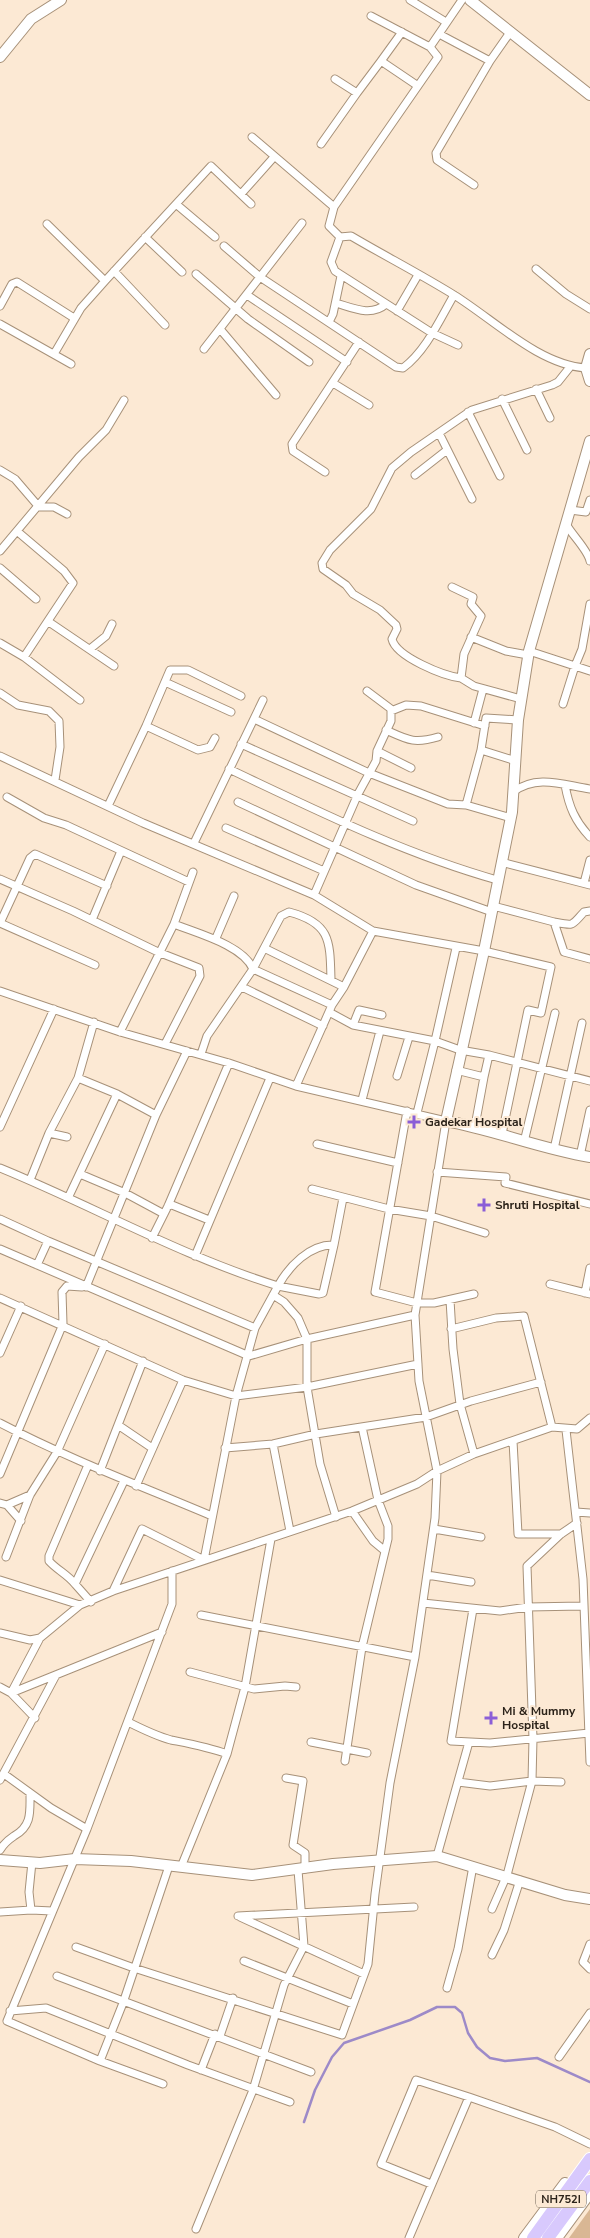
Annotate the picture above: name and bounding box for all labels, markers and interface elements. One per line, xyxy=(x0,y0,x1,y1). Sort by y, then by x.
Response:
place label: Gadekar Hospital xyxy=(425,1114,522,1130)
marker: Gadekar Hospital xyxy=(407,1115,421,1129)
place label: Shruti Hospital xyxy=(495,1197,580,1213)
marker: Shruti Hospital xyxy=(477,1198,491,1212)
place label: Mi & Mummy Hospital xyxy=(502,1703,576,1733)
marker: Mi & Mummy Hospital xyxy=(484,1711,498,1725)
road number: NH752I xyxy=(536,2190,586,2208)

